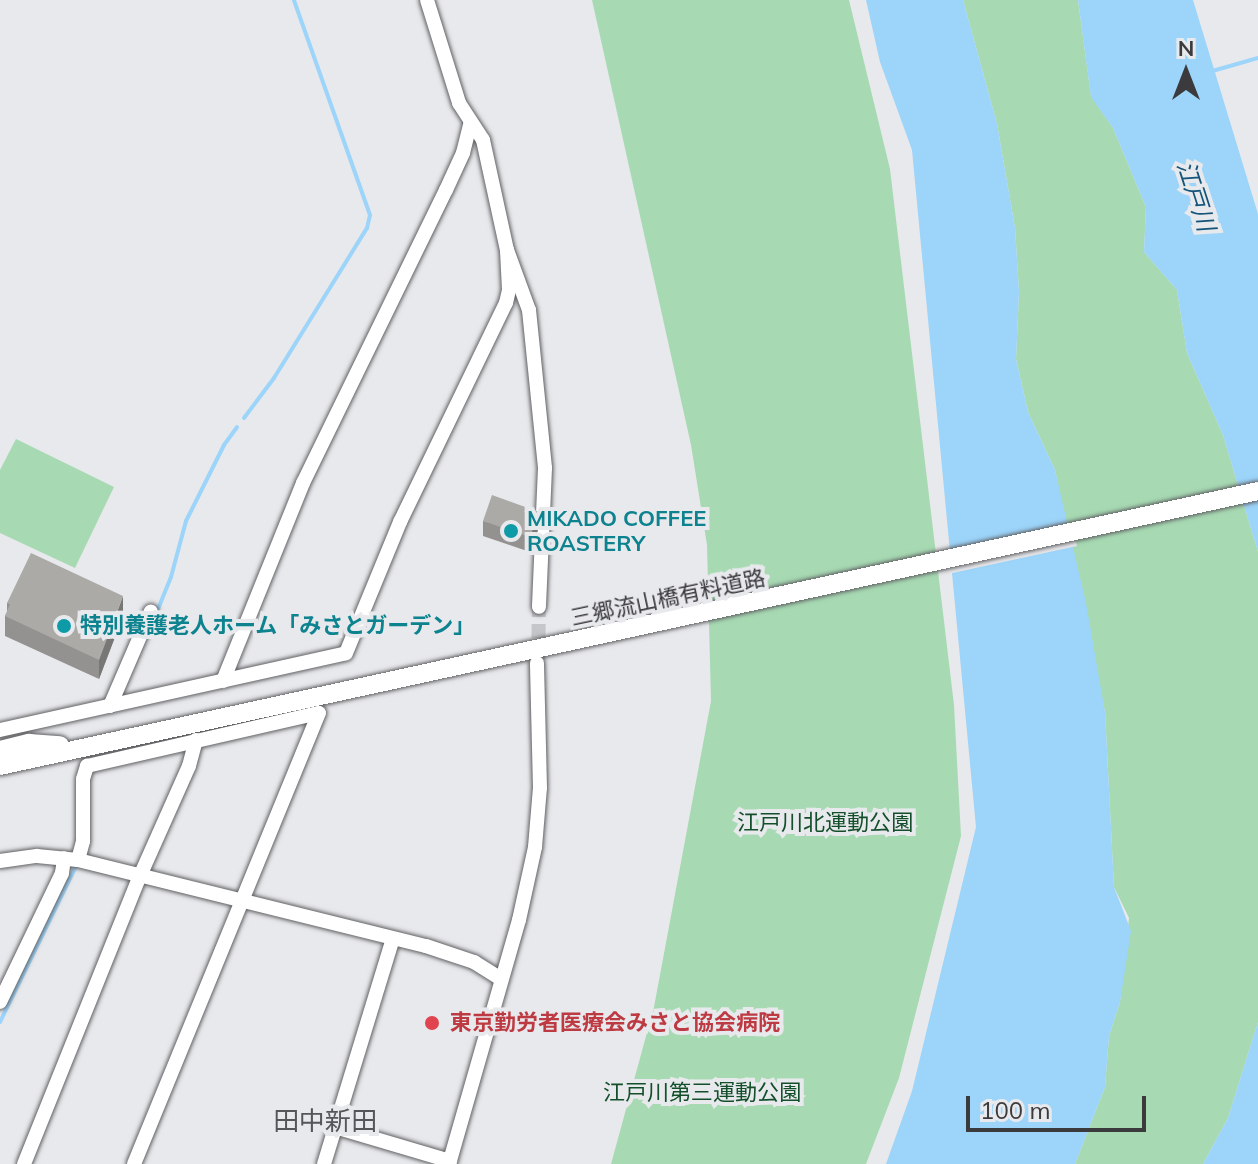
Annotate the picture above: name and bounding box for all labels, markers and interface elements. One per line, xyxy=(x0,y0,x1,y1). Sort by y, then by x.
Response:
north arrow xyxy=(1146,32,1226,112)
text: N xyxy=(1178,34,1194,62)
water label: 江戸川 xyxy=(1171,157,1221,235)
place label: MIKADO COFFEE ROASTERY xyxy=(527,505,706,556)
marker: MIKADO COFFEE ROASTERY xyxy=(502,522,520,540)
street label: 三郷流山橋有料道路 xyxy=(568,565,768,631)
place label: 特別養護老人ホーム「みさとガーデン」 xyxy=(80,613,476,639)
marker: 特別養護老人ホーム「みさとガーデン」 xyxy=(55,617,73,635)
park label: 江戸川北運動公園 xyxy=(737,810,913,836)
place label: 東京勤労者医療会みさと協会病院 xyxy=(450,1010,780,1036)
marker: 東京勤労者医療会みさと協会病院 xyxy=(421,1012,443,1034)
park label: 江戸川第三運動公園 xyxy=(603,1080,801,1106)
scale bar xyxy=(970,1080,1150,1130)
text: 100 m xyxy=(980,1095,1051,1125)
district label: 田中新田 xyxy=(273,1105,377,1137)

